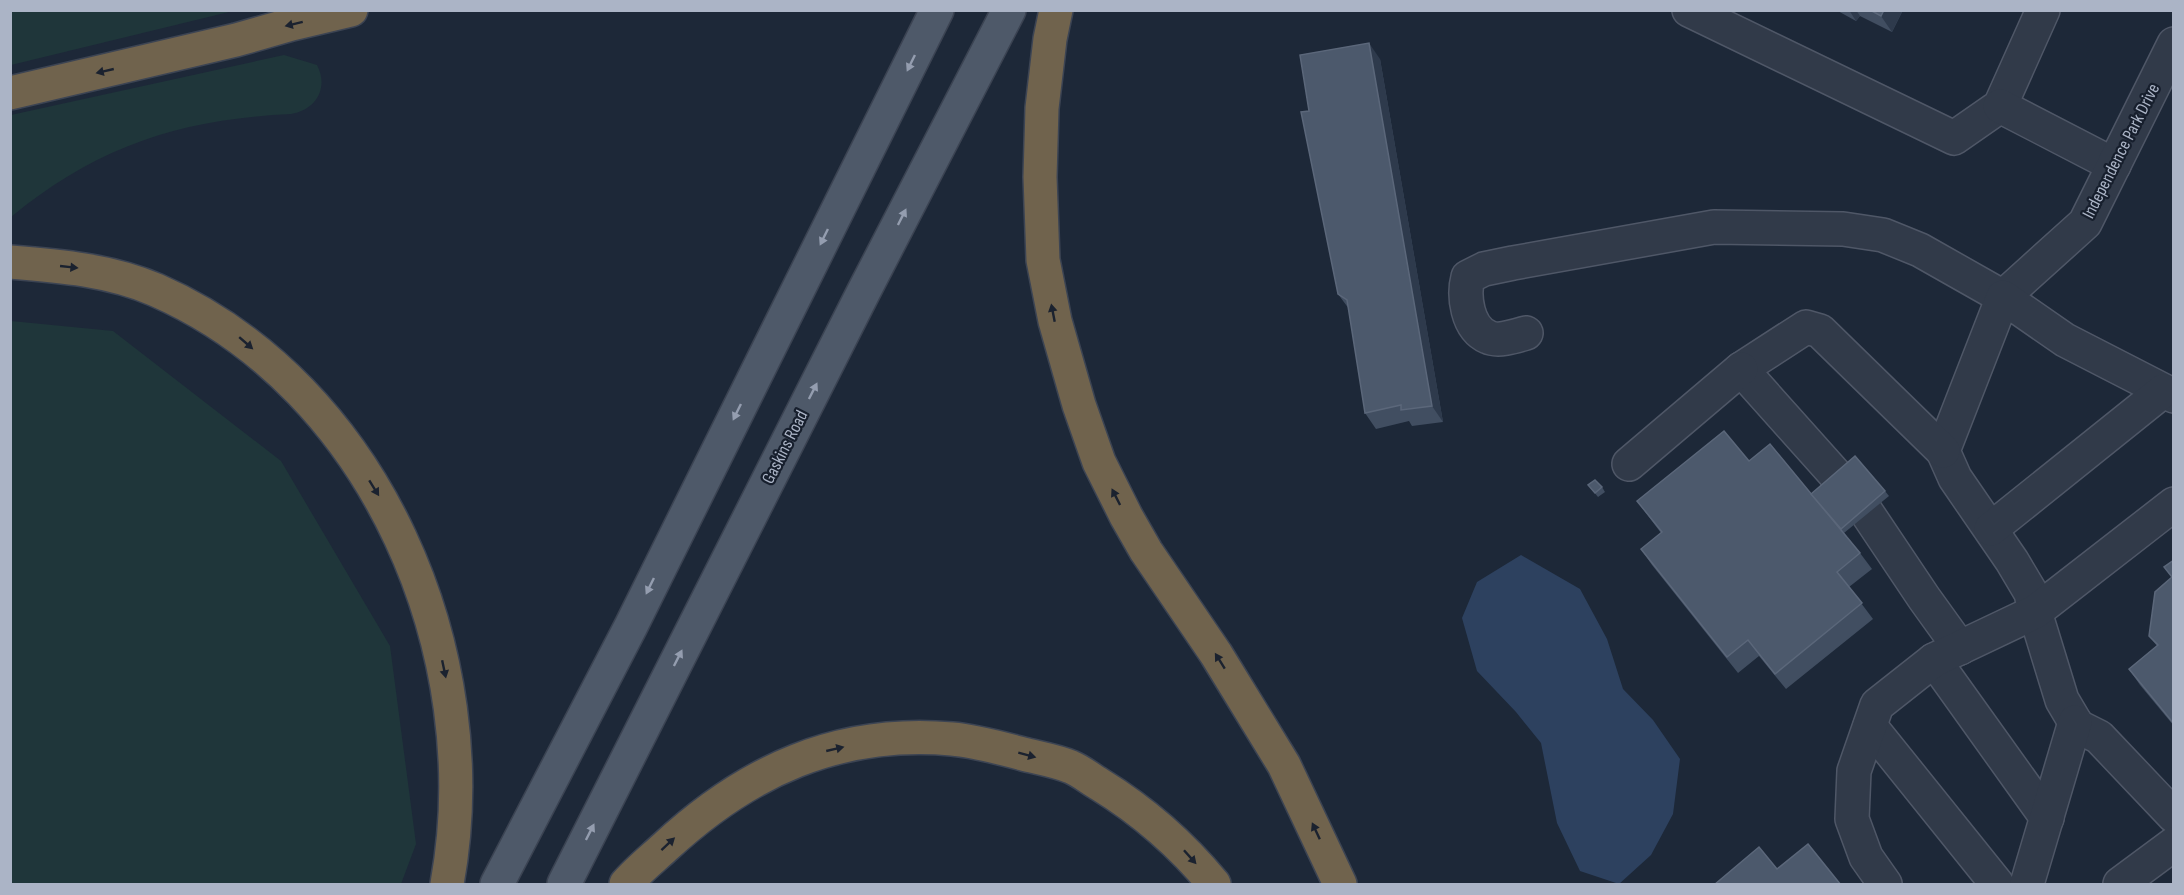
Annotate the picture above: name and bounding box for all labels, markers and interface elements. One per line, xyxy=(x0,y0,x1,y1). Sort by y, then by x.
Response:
one-way arrow xyxy=(285,19,303,29)
one-way arrow xyxy=(907,54,916,71)
one-way arrow xyxy=(95,67,114,76)
street label: Independence Park Drive xyxy=(2078,80,2164,222)
one-way arrow xyxy=(897,208,907,225)
one-way arrow xyxy=(820,229,829,246)
one-way arrow xyxy=(59,262,78,272)
one-way arrow xyxy=(1048,303,1057,322)
one-way arrow xyxy=(238,336,253,349)
one-way arrow xyxy=(809,382,818,399)
one-way arrow xyxy=(733,403,743,421)
street label: Gaskins Road xyxy=(758,407,812,487)
one-way arrow xyxy=(368,480,379,496)
one-way arrow xyxy=(1112,488,1121,505)
one-way arrow xyxy=(646,578,655,595)
one-way arrow xyxy=(673,650,683,667)
one-way arrow xyxy=(1215,653,1226,669)
one-way arrow xyxy=(440,660,449,679)
one-way arrow xyxy=(826,743,844,753)
one-way arrow xyxy=(1018,751,1036,761)
one-way arrow xyxy=(1311,823,1320,840)
one-way arrow xyxy=(585,824,595,841)
one-way arrow xyxy=(661,838,675,852)
one-way arrow xyxy=(1183,849,1197,864)

